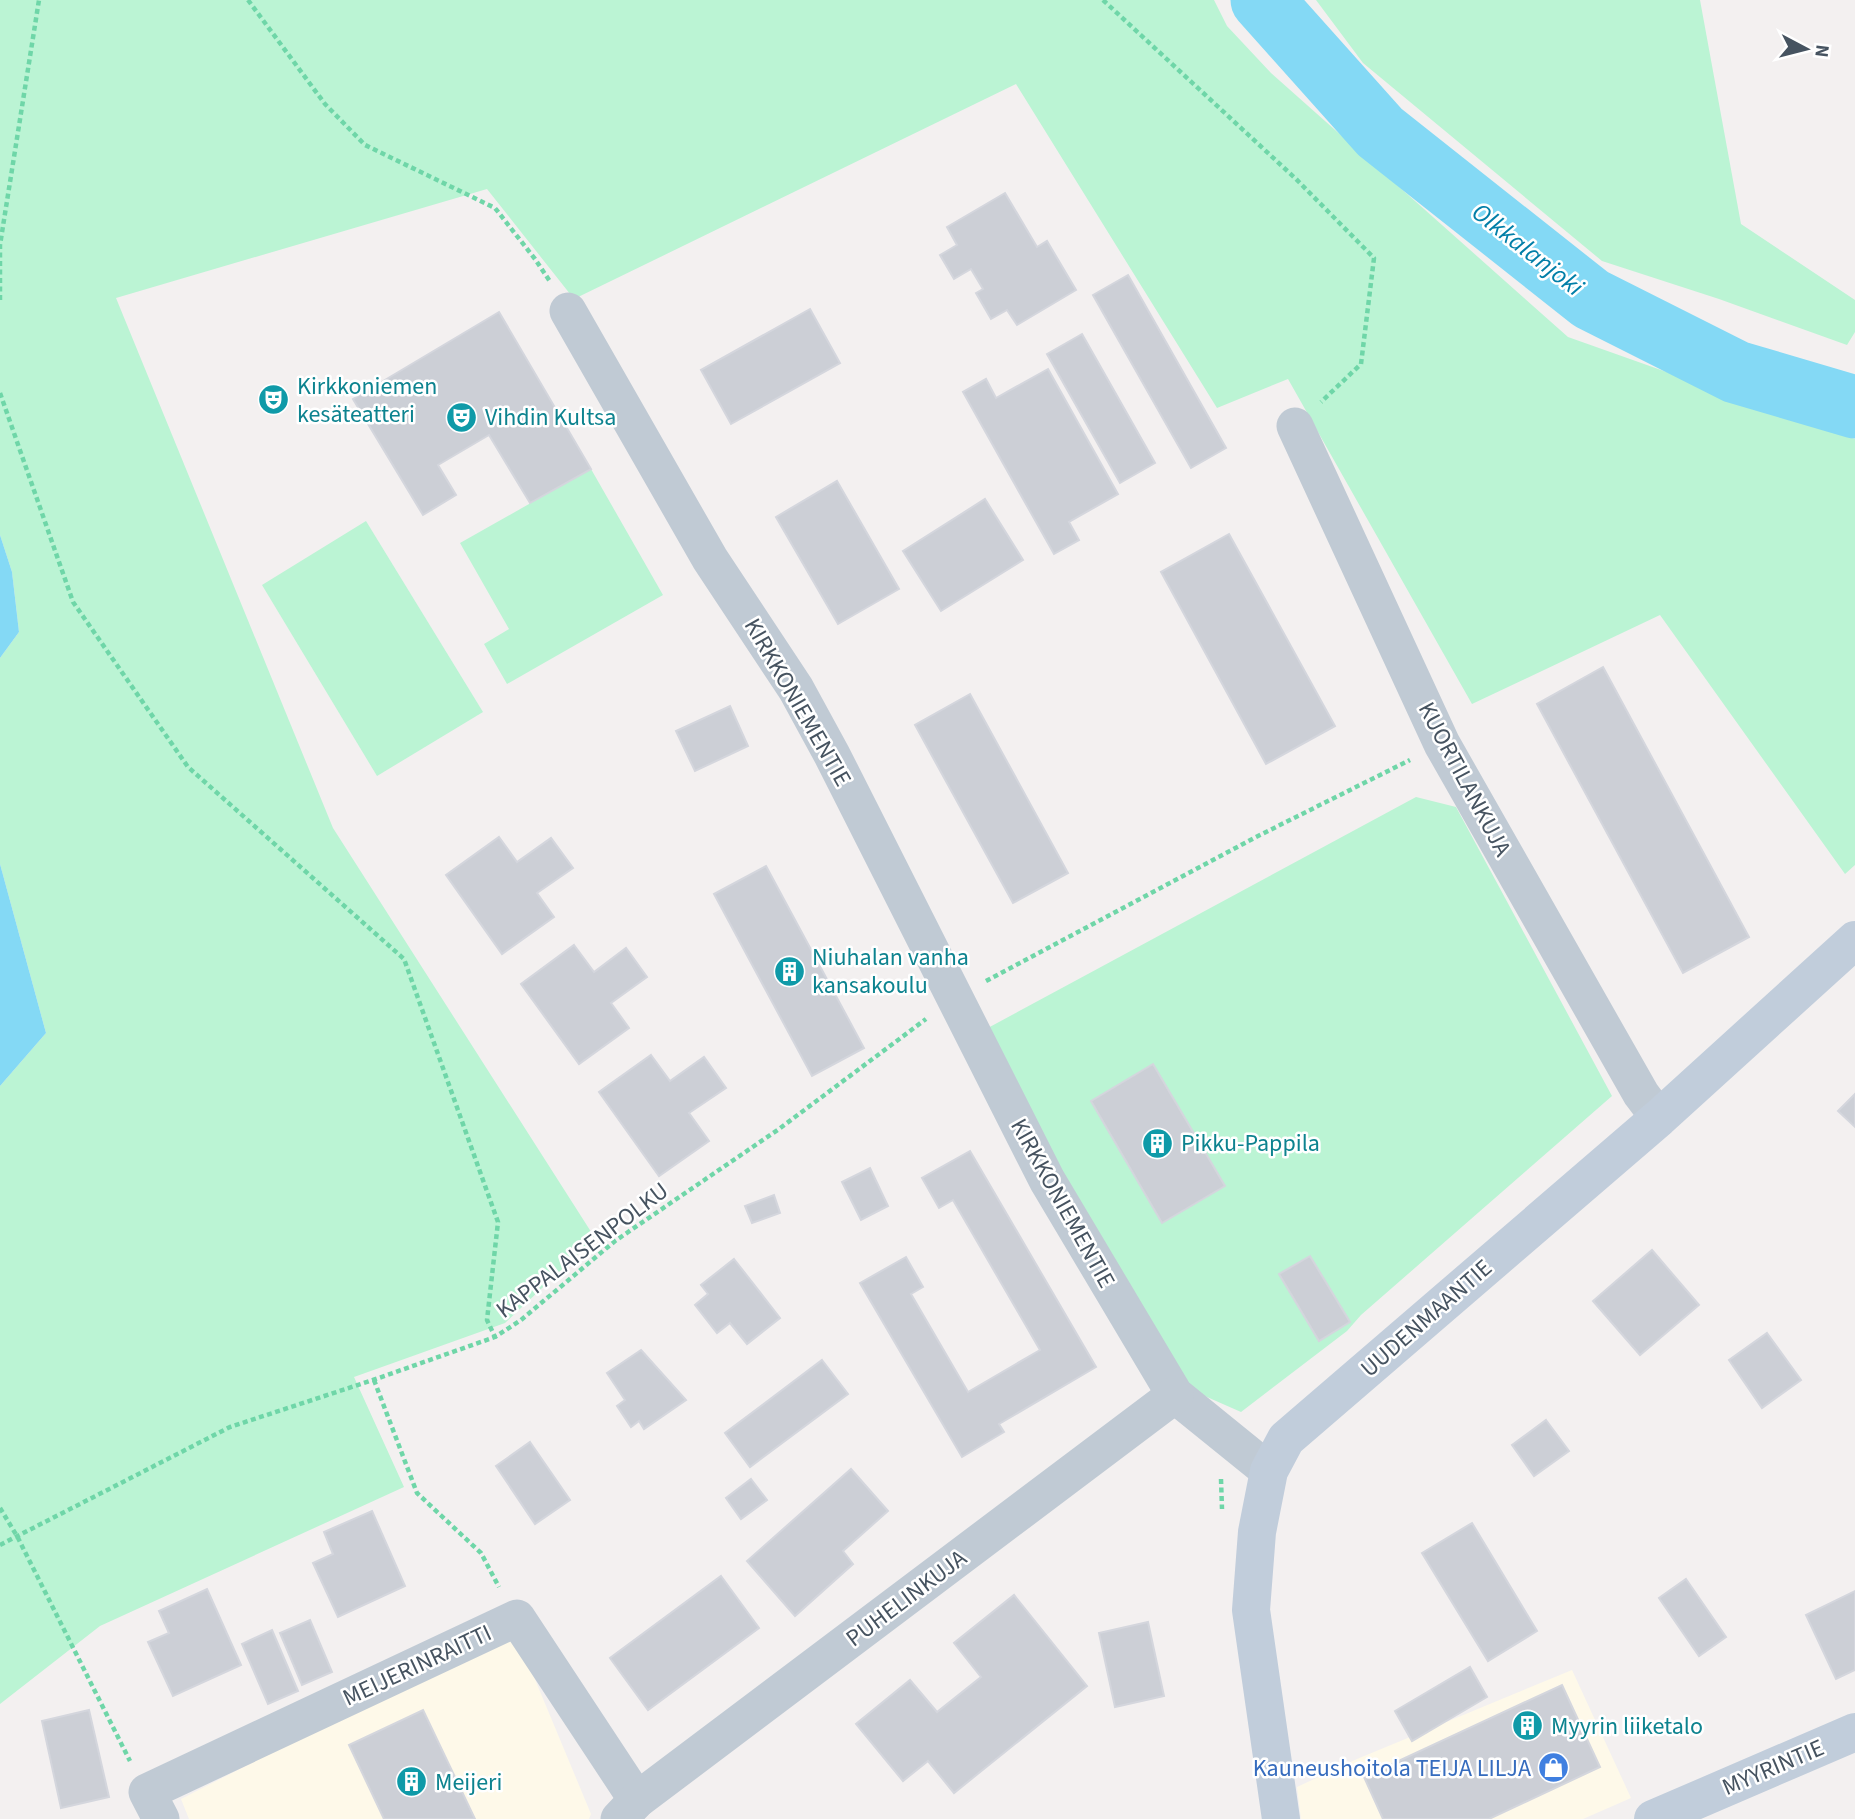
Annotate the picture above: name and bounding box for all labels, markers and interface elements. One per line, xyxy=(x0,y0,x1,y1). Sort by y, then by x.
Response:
north arrow xyxy=(1771,14,1841,84)
text: N xyxy=(1807,43,1836,59)
water label: Olkkalanjoki xyxy=(1464,194,1592,306)
place label: Kirkkoniemen kesäteatteri xyxy=(297,369,437,432)
theatre icon: Kirkkoniemen kesäteatteri xyxy=(257,383,291,417)
theatre icon: Vihdin Kultsa xyxy=(445,400,479,434)
place label: Vihdin Kultsa xyxy=(485,400,616,435)
street label: KIRKKONIEMENTIE xyxy=(735,612,860,793)
street label: KUORTILANKUJA xyxy=(1409,696,1520,863)
place label: Niuhalan vanha kansakoulu xyxy=(812,940,969,1003)
building icon: Niuhalan vanha kansakoulu xyxy=(772,954,806,988)
street label: KIRKKONIEMENTIE xyxy=(1001,1112,1124,1294)
building icon: Pikku-Pappila xyxy=(1141,1126,1175,1160)
place label: Pikku-Pappila xyxy=(1181,1126,1320,1161)
street label: KAPPALAISENPOLKU xyxy=(489,1174,676,1327)
street label: UUDENMAANTIE xyxy=(1353,1251,1500,1386)
street label: PUHELINKUJA xyxy=(839,1541,974,1655)
street label: MEIJERINRAITTI xyxy=(337,1616,498,1715)
building icon: Myyrin liiketalo xyxy=(1511,1709,1545,1743)
place label: Myyrin liiketalo xyxy=(1551,1709,1703,1744)
street label: MYYRINTIE xyxy=(1717,1730,1830,1805)
place label: Kauneushoitola TEIJA LILJA xyxy=(1253,1751,1531,1786)
shop icon: Kauneushoitola TEIJA LILJA xyxy=(1537,1751,1571,1785)
building icon: Meijeri xyxy=(395,1765,429,1799)
place label: Meijeri xyxy=(435,1765,502,1800)

